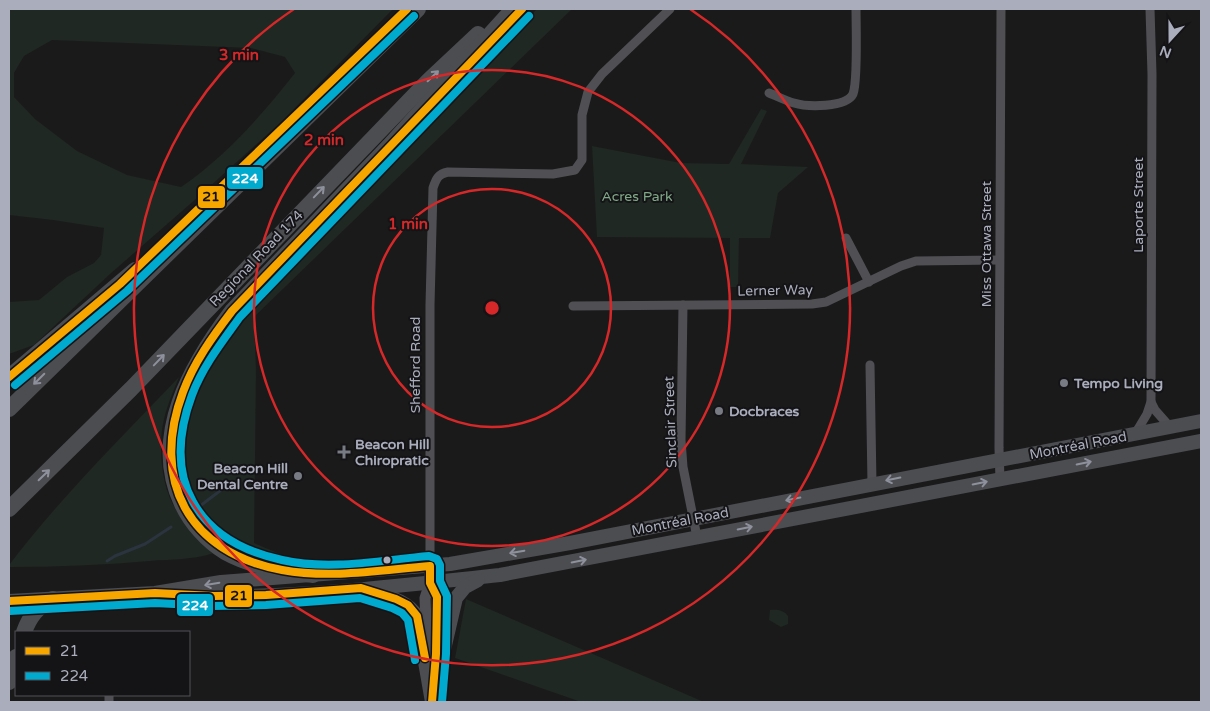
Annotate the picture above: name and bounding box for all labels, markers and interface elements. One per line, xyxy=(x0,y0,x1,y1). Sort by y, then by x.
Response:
north arrow xyxy=(1145,15,1195,65)
text: N xyxy=(1157,42,1174,62)
text: 3 min xyxy=(219,46,259,64)
one-way arrow xyxy=(427,70,439,82)
text: 2 min xyxy=(304,131,344,149)
street label: Laporte Street xyxy=(1130,157,1147,253)
line badge: 224 xyxy=(226,166,264,190)
text: 224 xyxy=(232,170,258,187)
street label: Miss Ottawa Street xyxy=(978,180,995,307)
line badge: 21 xyxy=(197,185,226,209)
one-way arrow xyxy=(313,187,325,199)
text: 21 xyxy=(202,188,220,205)
park label: Acres Park xyxy=(601,188,673,205)
street label: Regional Road 174 xyxy=(206,206,307,310)
text: 1 min xyxy=(388,215,428,233)
street label: Lerner Way xyxy=(737,281,813,300)
centre of rings xyxy=(483,299,501,317)
street label: Shefford Road xyxy=(407,317,424,413)
one-way arrow xyxy=(153,354,165,366)
one-way arrow xyxy=(33,373,45,385)
street label: Sinclair Street xyxy=(660,375,681,468)
place label: Tempo Living xyxy=(1073,375,1163,392)
marker: Tempo Living xyxy=(1058,377,1070,389)
place label: Docbraces xyxy=(729,403,800,420)
marker: Docbraces xyxy=(713,405,725,417)
street label: Montréal Road xyxy=(1028,428,1128,463)
place label: Beacon Hill Chiropratic xyxy=(355,436,429,469)
marker: Beacon Hill Chiropratic xyxy=(337,445,351,459)
one-way arrow xyxy=(1075,458,1091,468)
place label: Beacon Hill Dental Centre xyxy=(197,460,288,493)
one-way arrow xyxy=(38,469,50,481)
marker: Beacon Hill Dental Centre xyxy=(292,470,304,482)
one-way arrow xyxy=(885,475,901,485)
one-way arrow xyxy=(972,478,988,488)
one-way arrow xyxy=(786,495,802,504)
street label: Montréal Road xyxy=(630,504,730,539)
one-way arrow xyxy=(736,523,752,533)
one-way arrow xyxy=(510,548,526,557)
unlabelled marker xyxy=(382,555,392,565)
one-way arrow xyxy=(570,556,586,565)
one-way arrow xyxy=(205,579,221,589)
line badge: 21 xyxy=(224,584,253,608)
text: 21 xyxy=(230,587,248,604)
line badge: 224 xyxy=(176,593,214,617)
text: 224 xyxy=(182,597,208,614)
legend xyxy=(15,631,190,696)
text: 21 xyxy=(60,642,79,660)
text: 224 xyxy=(60,667,88,685)

